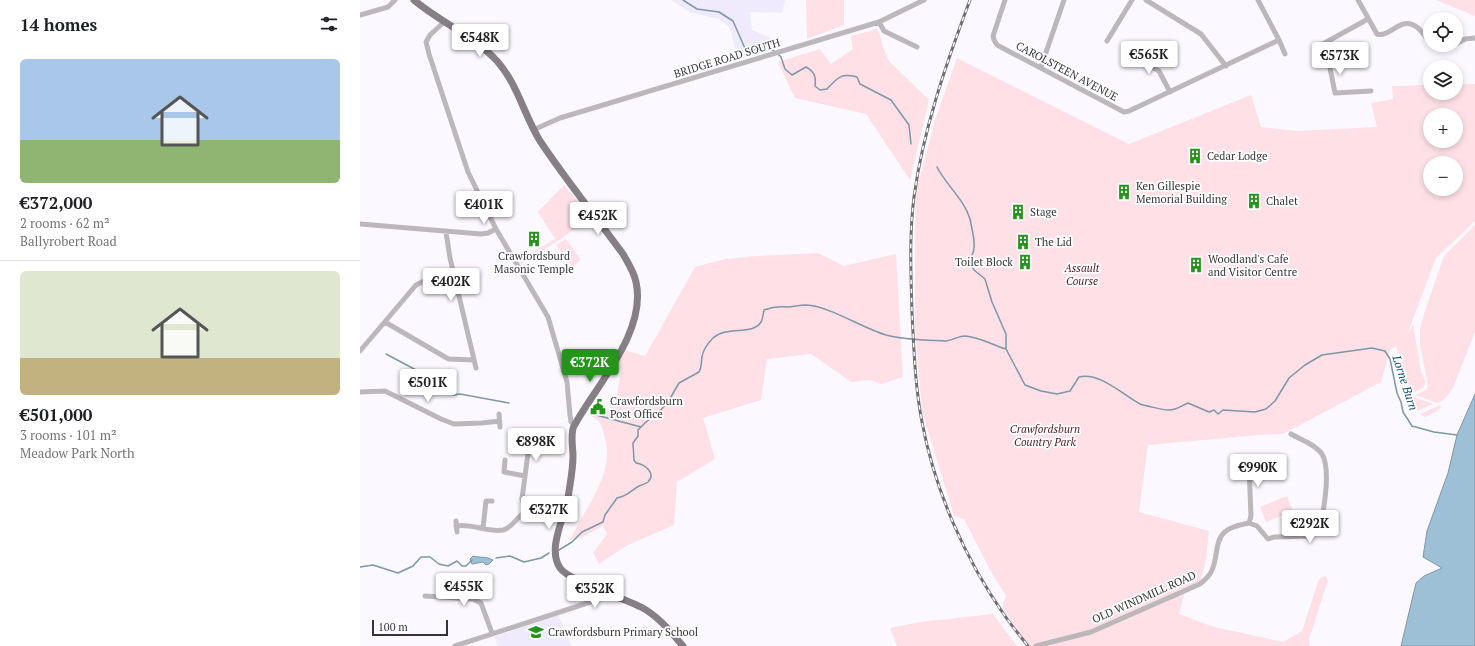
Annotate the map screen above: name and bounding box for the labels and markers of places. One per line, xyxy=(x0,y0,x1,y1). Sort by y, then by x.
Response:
pin: €548K xyxy=(452,24,508,58)
pin: €565K xyxy=(1121,41,1177,75)
pin: €573K xyxy=(1312,42,1368,76)
building icon: Cedar Lodge xyxy=(1186,147,1204,165)
place label: Cedar Lodge xyxy=(1207,149,1268,163)
place label: Ken Gillespie Memorial Building xyxy=(1136,179,1227,206)
building icon: Ken Gillespie Memorial Building xyxy=(1115,183,1133,201)
pin: €401K xyxy=(456,191,512,225)
building icon: Chalet xyxy=(1245,192,1263,210)
place label: Chalet xyxy=(1266,194,1298,208)
pin: €452K xyxy=(570,202,626,236)
building icon: Stage xyxy=(1009,203,1027,221)
place label: Stage xyxy=(1030,205,1057,219)
building icon: Crawfordsburd Masonic Temple xyxy=(525,230,543,248)
building icon: The Lid xyxy=(1014,233,1032,251)
place label: The Lid xyxy=(1035,235,1072,249)
place label: Crawfordsburd Masonic Temple xyxy=(494,249,574,276)
place label: Woodland's Cafe and Visitor Centre xyxy=(1208,252,1298,279)
building icon: Toilet Block xyxy=(1016,253,1034,271)
place label: Toilet Block xyxy=(955,255,1013,269)
building icon: Woodland's Cafe and Visitor Centre xyxy=(1187,256,1205,274)
pin: €402K xyxy=(423,268,479,302)
pin: €372K xyxy=(562,349,618,383)
pin: €501K xyxy=(400,369,456,403)
place label: Crawfordsburn Post Office xyxy=(610,394,683,421)
public building icon: Crawfordsburn Post Office xyxy=(589,398,607,416)
pin: €898K xyxy=(508,428,564,462)
pin: €990K xyxy=(1230,454,1286,488)
pin: €327K xyxy=(521,496,577,530)
pin: €292K xyxy=(1282,510,1338,544)
pin: €455K xyxy=(436,573,492,607)
pin: €352K xyxy=(567,575,623,609)
school or university icon: Crawfordsburn Primary School xyxy=(527,623,545,641)
place label: Crawfordsburn Primary School xyxy=(548,625,698,639)

